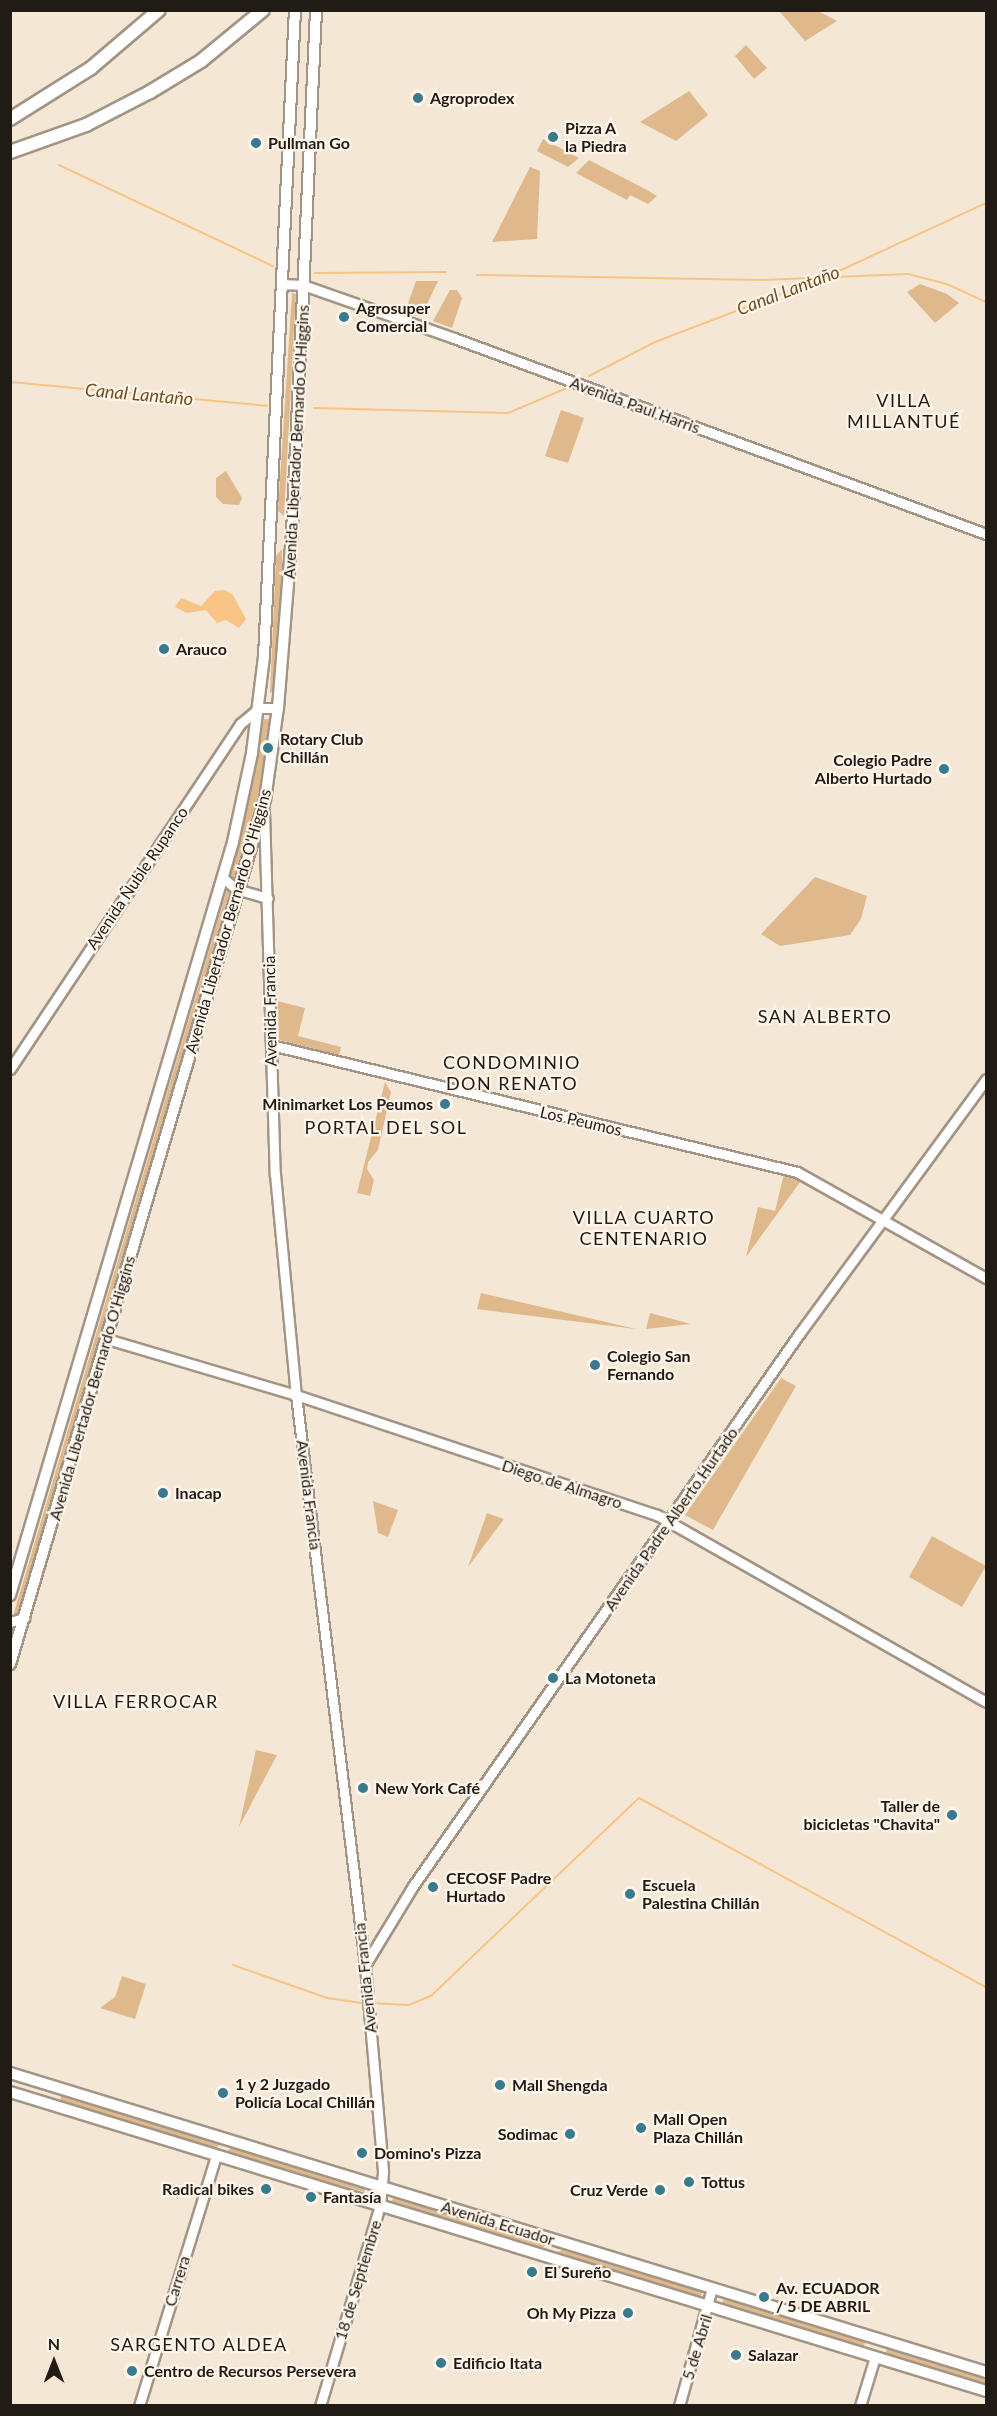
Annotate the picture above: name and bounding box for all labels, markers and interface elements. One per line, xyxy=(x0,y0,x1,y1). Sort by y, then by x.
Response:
place label: Agroprodex xyxy=(430,88,514,108)
marker: Agroprodex xyxy=(411,91,425,105)
place label: Pizza A la Piedra xyxy=(565,118,627,156)
marker: Pizza A la Piedra xyxy=(546,130,560,144)
place label: Pullman Go xyxy=(268,133,350,153)
marker: Pullman Go xyxy=(249,136,263,150)
water label: Canal Lantaño xyxy=(733,260,843,320)
place label: Agrosuper Comercial xyxy=(356,298,430,336)
street label: Avenida Libertador Bernardo O'Higgins xyxy=(279,304,313,580)
marker: Agrosuper Comercial xyxy=(337,310,351,324)
street label: Avenida Paul Harris xyxy=(567,373,703,437)
water label: Canal Lantaño xyxy=(84,379,194,409)
district label: VILLA MILLANTUÉ xyxy=(847,390,961,432)
place label: Arauco xyxy=(176,639,227,659)
marker: Arauco xyxy=(157,642,171,656)
place label: Rotary Club Chillán xyxy=(280,729,364,767)
marker: Rotary Club Chillán xyxy=(261,741,275,755)
place label: Colegio Padre Alberto Hurtado xyxy=(815,750,932,788)
marker: Colegio Padre Alberto Hurtado xyxy=(937,762,951,776)
street label: Avenida Libertador Bernardo O'Higgins xyxy=(181,786,275,1056)
street label: Avenida Ñuble Rupanco xyxy=(82,803,192,953)
street label: Avenida Francia xyxy=(259,955,281,1067)
district label: SAN ALBERTO xyxy=(757,1005,893,1027)
district label: CONDOMINIO DON RENATO xyxy=(443,1052,581,1094)
place label: Minimarket Los Peumos xyxy=(262,1094,433,1114)
marker: Minimarket Los Peumos xyxy=(438,1097,452,1111)
street label: Los Peumos xyxy=(538,1102,624,1140)
district label: PORTAL DEL SOL xyxy=(304,1116,468,1138)
district label: VILLA CUARTO CENTENARIO xyxy=(573,1207,715,1250)
street label: Avenida Libertador Bernardo O'Higgins xyxy=(45,1253,139,1523)
place label: Colegio San Fernando xyxy=(607,1346,691,1384)
marker: Colegio San Fernando xyxy=(588,1358,602,1372)
street label: Avenida Padre Alberto Hurtado xyxy=(600,1423,742,1615)
street label: Avenida Francia xyxy=(293,1439,325,1551)
street label: Diego de Almagro xyxy=(499,1455,625,1513)
place label: Inacap xyxy=(175,1483,222,1503)
marker: Inacap xyxy=(156,1486,170,1500)
place label: La Motoneta xyxy=(565,1668,656,1688)
marker: La Motoneta xyxy=(546,1671,560,1685)
district label: VILLA FERROCAR xyxy=(53,1690,219,1712)
place label: New York Café xyxy=(375,1778,481,1798)
marker: New York Café xyxy=(356,1781,370,1795)
place label: Taller de bicicletas "Chavita" xyxy=(803,1796,940,1834)
marker: Taller de bicicletas "Chavita" xyxy=(945,1808,959,1822)
place label: CECOSF Padre Hurtado xyxy=(446,1868,552,1906)
place label: Escuela Palestina Chillán xyxy=(642,1875,759,1913)
marker: CECOSF Padre Hurtado xyxy=(424,1878,442,1896)
marker: Escuela Palestina Chillán xyxy=(623,1887,637,1901)
street label: Avenida Francia xyxy=(350,1922,380,2034)
place label: 1 y 2 Juzgado Policía Local Chillán xyxy=(235,2074,375,2112)
place label: Mall Shengda xyxy=(512,2075,608,2095)
marker: Mall Shengda xyxy=(493,2078,507,2092)
marker: 1 y 2 Juzgado Policía Local Chillán xyxy=(216,2086,230,2100)
place label: Mall Open Plaza Chillán xyxy=(653,2109,743,2147)
marker: Mall Open Plaza Chillán xyxy=(634,2121,648,2135)
place label: Sodimac xyxy=(498,2124,558,2144)
marker: Sodimac xyxy=(563,2127,577,2141)
place label: Domino's Pizza xyxy=(374,2143,481,2163)
marker: Domino's Pizza xyxy=(355,2146,369,2160)
place label: Tottus xyxy=(701,2172,745,2192)
marker: Tottus xyxy=(682,2175,696,2189)
place label: Radical bikes xyxy=(162,2179,254,2199)
place label: Cruz Verde xyxy=(569,2180,648,2200)
marker: Radical bikes xyxy=(259,2182,273,2196)
marker: Cruz Verde xyxy=(653,2183,667,2197)
place label: Fantasía xyxy=(323,2187,381,2207)
marker: Fantasía xyxy=(304,2190,318,2204)
street label: Avenida Ecuador xyxy=(439,2197,557,2249)
street label: 18 de Septiembre xyxy=(331,2218,385,2342)
street label: Carrera xyxy=(160,2253,194,2309)
place label: El Sureño xyxy=(544,2262,611,2282)
marker: El Sureño xyxy=(525,2265,539,2279)
place label: Av. ECUADOR / 5 DE ABRIL xyxy=(776,2278,880,2316)
marker: Av. ECUADOR / 5 DE ABRIL xyxy=(757,2290,771,2304)
place label: Oh My Pizza xyxy=(526,2303,616,2323)
marker: Oh My Pizza xyxy=(621,2306,635,2320)
street label: 5 de Abril xyxy=(678,2312,716,2382)
north arrow xyxy=(24,2332,84,2392)
district label: SARGENTO ALDEA xyxy=(110,2333,288,2355)
text: N xyxy=(48,2334,60,2353)
place label: Salazar xyxy=(748,2345,798,2365)
marker: Salazar xyxy=(729,2348,743,2362)
place label: Edificio Itata xyxy=(453,2353,542,2373)
marker: Edificio Itata xyxy=(434,2356,448,2370)
place label: Centro de Recursos Persevera xyxy=(144,2361,356,2381)
marker: Centro de Recursos Persevera xyxy=(125,2364,139,2378)

